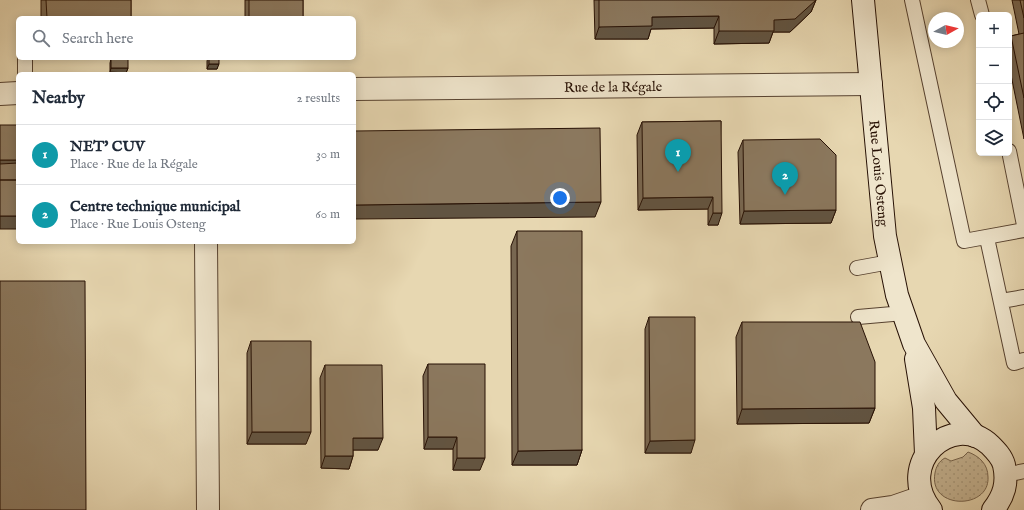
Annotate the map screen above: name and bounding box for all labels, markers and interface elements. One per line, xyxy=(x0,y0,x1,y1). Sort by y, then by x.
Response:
north arrow xyxy=(928,12,964,48)
map controls xyxy=(976,12,1012,156)
button: + xyxy=(976,12,1012,48)
search box xyxy=(16,16,356,60)
icon: search xyxy=(30,27,52,49)
text: Search here xyxy=(62,29,133,48)
button: − xyxy=(976,48,1012,84)
street label: Rue de la Régale xyxy=(564,78,663,97)
button: locate xyxy=(976,84,1012,120)
text: Nearby xyxy=(32,88,85,109)
text: 2 results xyxy=(296,90,340,107)
street label: Rue Louis Osteng xyxy=(864,119,892,228)
button: layers xyxy=(976,120,1012,156)
text: NET' CUV xyxy=(70,137,145,156)
pin: 1 xyxy=(665,139,691,172)
text: 1 xyxy=(43,146,47,163)
text: 30 m xyxy=(316,146,340,163)
text: Place · Rue de la Régale xyxy=(70,156,198,173)
pin: 2 xyxy=(772,162,798,195)
your location xyxy=(550,188,570,208)
text: Centre technique municipal xyxy=(70,197,240,216)
text: 2 xyxy=(42,206,48,223)
text: 60 m xyxy=(315,206,340,223)
text: Place · Rue Louis Osteng xyxy=(70,216,206,233)

